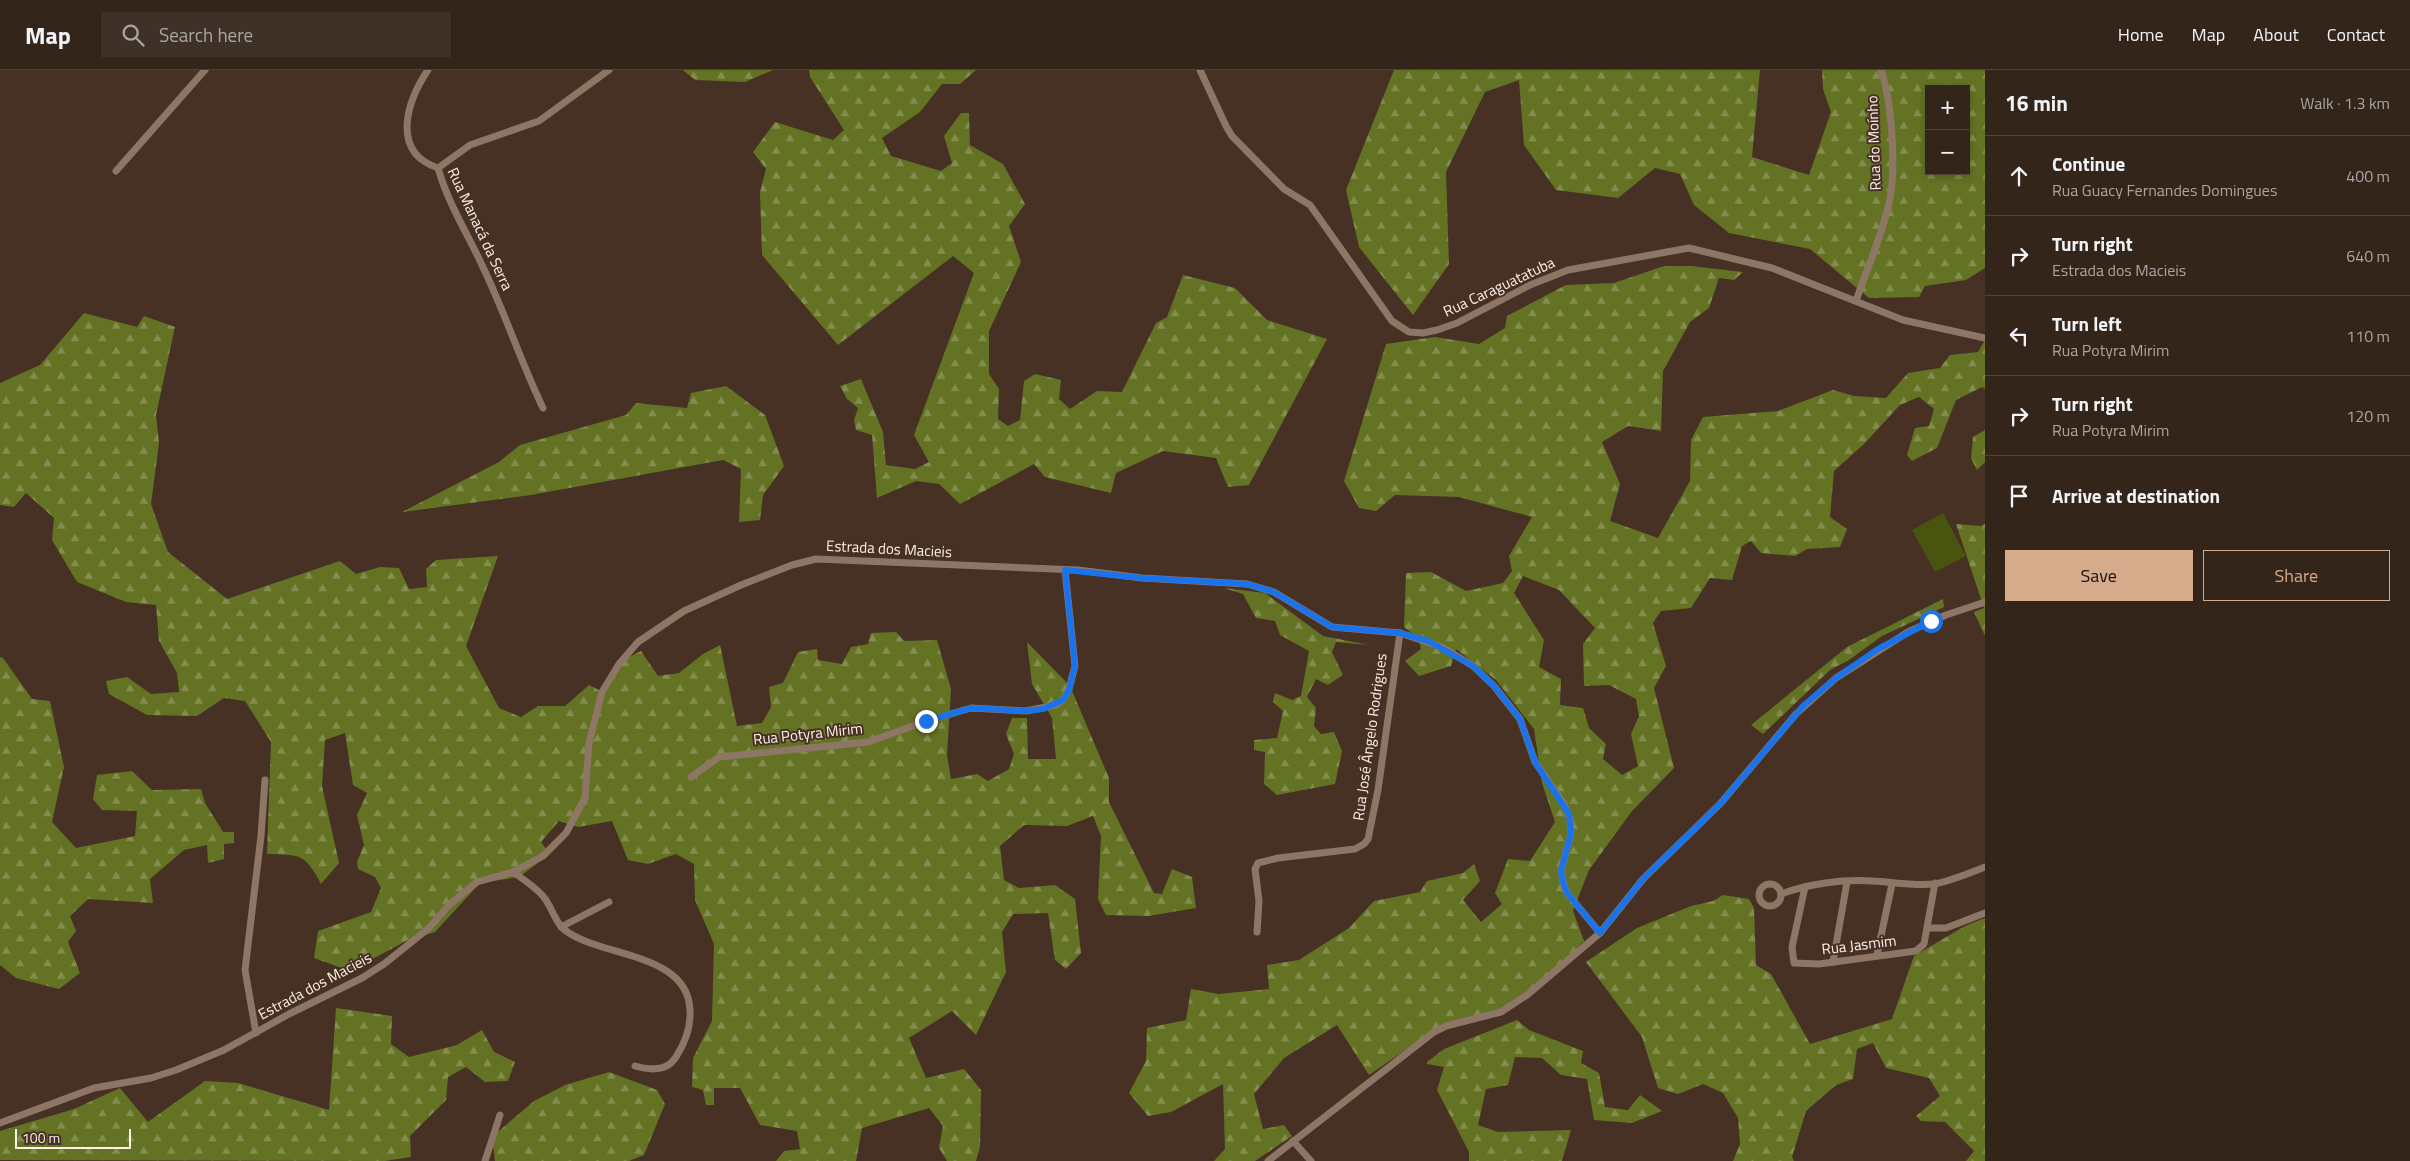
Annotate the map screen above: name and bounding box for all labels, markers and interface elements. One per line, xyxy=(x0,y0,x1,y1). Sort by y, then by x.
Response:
search box xyxy=(101,12,451,57)
text: Map xyxy=(25,17,71,53)
text: Search here xyxy=(159,20,253,49)
icon: search xyxy=(119,21,147,49)
text: Home xyxy=(2118,21,2164,48)
text: Map xyxy=(2192,21,2225,48)
text: About xyxy=(2253,21,2299,48)
text: Contact xyxy=(2327,21,2385,48)
map controls xyxy=(1925,85,1970,175)
button: + xyxy=(1925,85,1970,130)
text: 16 min xyxy=(2005,87,2068,119)
text: Walk · 1.3 km xyxy=(2300,91,2390,115)
street label: Rua do Moínho xyxy=(1860,95,1887,191)
button: − xyxy=(1925,130,1970,175)
text: Continue xyxy=(2052,149,2125,178)
icon: ahead xyxy=(2005,162,2033,190)
street label: Rua Manacá da Serra xyxy=(442,163,519,295)
text: 400 m xyxy=(2346,164,2390,188)
text: Rua Guacy Fernandes Domingues xyxy=(2052,178,2277,202)
text: Turn right xyxy=(2052,229,2133,258)
icon: right xyxy=(2005,242,2033,270)
text: 640 m xyxy=(2346,244,2390,268)
street label: Rua Caraguatatuba xyxy=(1439,250,1559,323)
text: Estrada dos Macieis xyxy=(2052,258,2186,282)
text: Turn left xyxy=(2052,309,2122,338)
icon: left xyxy=(2005,322,2033,350)
text: 110 m xyxy=(2346,324,2390,348)
text: Rua Potyra Mirim xyxy=(2052,338,2169,362)
text: Turn right xyxy=(2052,389,2133,418)
icon: right xyxy=(2005,402,2033,430)
text: 120 m xyxy=(2346,404,2390,428)
text: Rua Potyra Mirim xyxy=(2052,418,2169,442)
text: Arrive at destination xyxy=(2052,481,2220,510)
icon: arrive xyxy=(2005,482,2033,510)
street label: Estrada dos Macieis xyxy=(826,534,953,563)
button: Save xyxy=(2005,550,2193,601)
button: Share xyxy=(2203,550,2390,601)
route start xyxy=(1920,610,1943,633)
street label: Rua José Ângelo Rodrigues xyxy=(1346,652,1393,822)
route end xyxy=(915,710,938,733)
street label: Rua Potyra Mirim xyxy=(752,716,864,751)
street label: Rua Jasmim xyxy=(1820,929,1898,960)
street label: Estrada dos Macieis xyxy=(254,946,376,1025)
scale bar xyxy=(15,1126,131,1149)
text: 100 m xyxy=(22,1127,60,1148)

